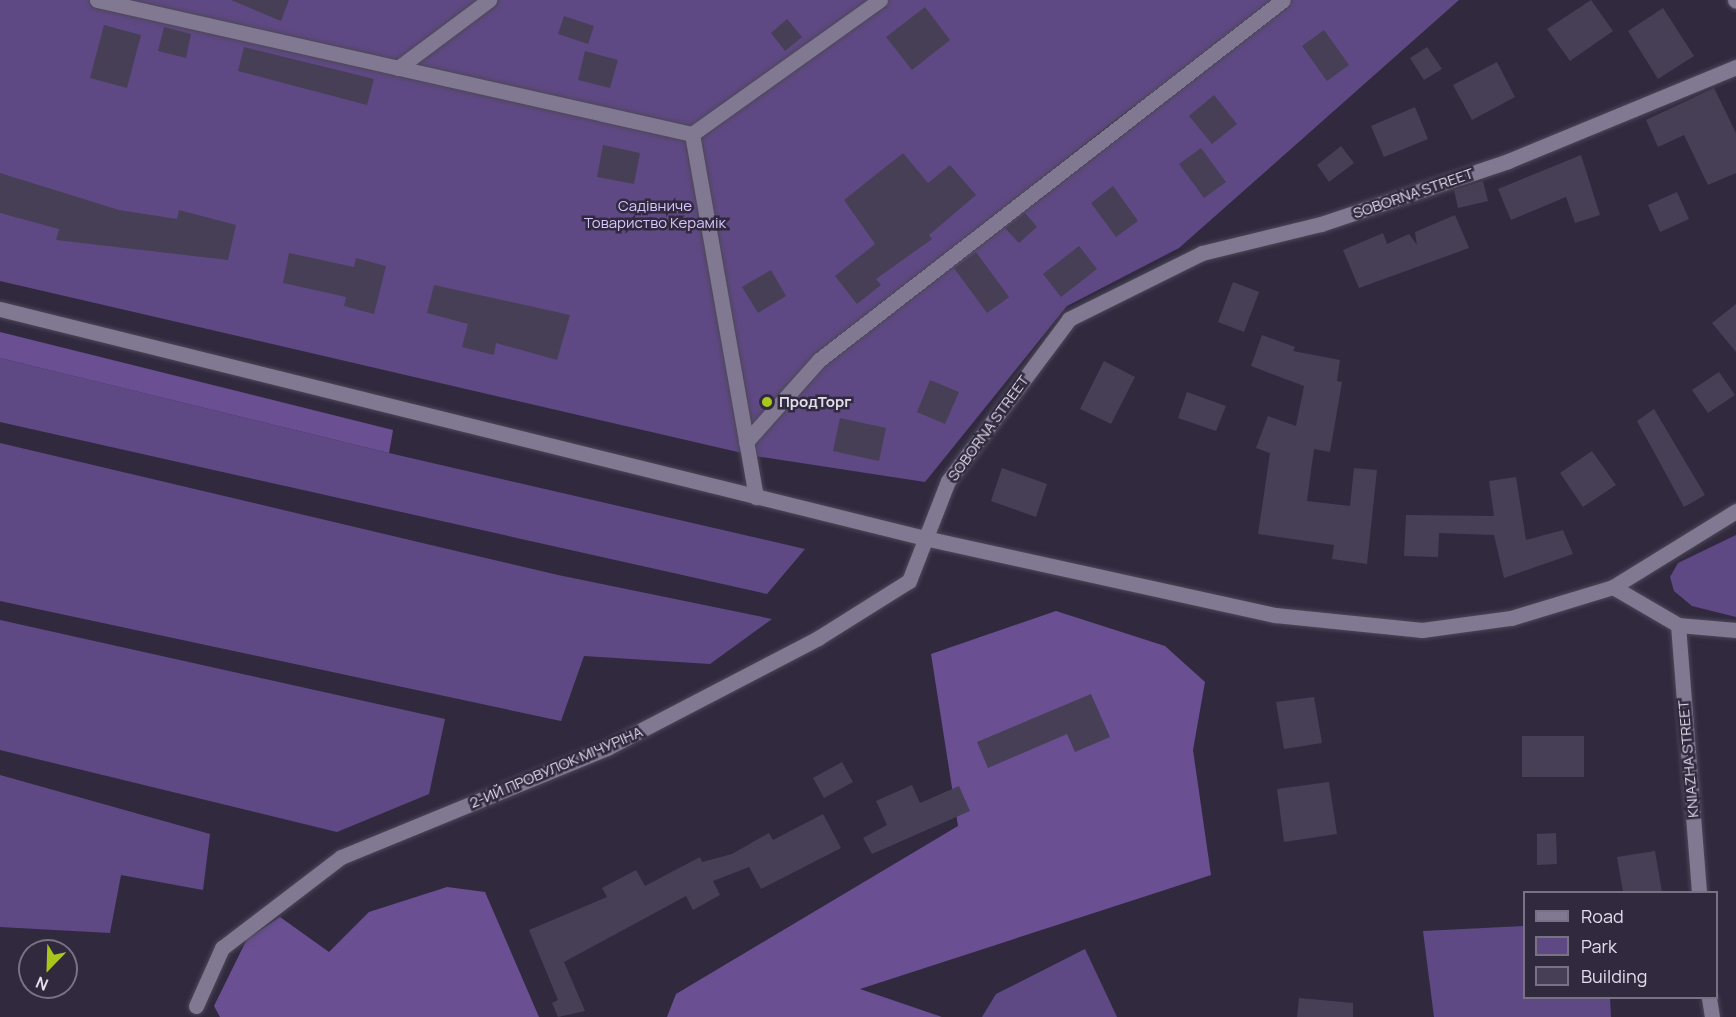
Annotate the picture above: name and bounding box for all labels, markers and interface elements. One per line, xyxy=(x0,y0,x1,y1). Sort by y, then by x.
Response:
street label: SOBORNA STREET xyxy=(1350,164,1476,222)
park label: Садівниче Товариство Керамік xyxy=(584,196,726,231)
street label: SOBORNA STREET xyxy=(944,372,1032,484)
place label: ПродТорг xyxy=(779,393,851,411)
marker: ПродТорг xyxy=(760,395,774,409)
street label: KNIAZHA STREET xyxy=(1674,700,1702,818)
street label: 2-ИЙ ПРОВУЛОК МІЧУРІНА xyxy=(467,722,645,812)
legend xyxy=(1523,891,1718,999)
text: Road xyxy=(1581,904,1624,928)
text: Park xyxy=(1581,934,1617,958)
north arrow xyxy=(18,939,78,999)
text: Building xyxy=(1581,964,1647,988)
text: N xyxy=(32,971,51,996)

